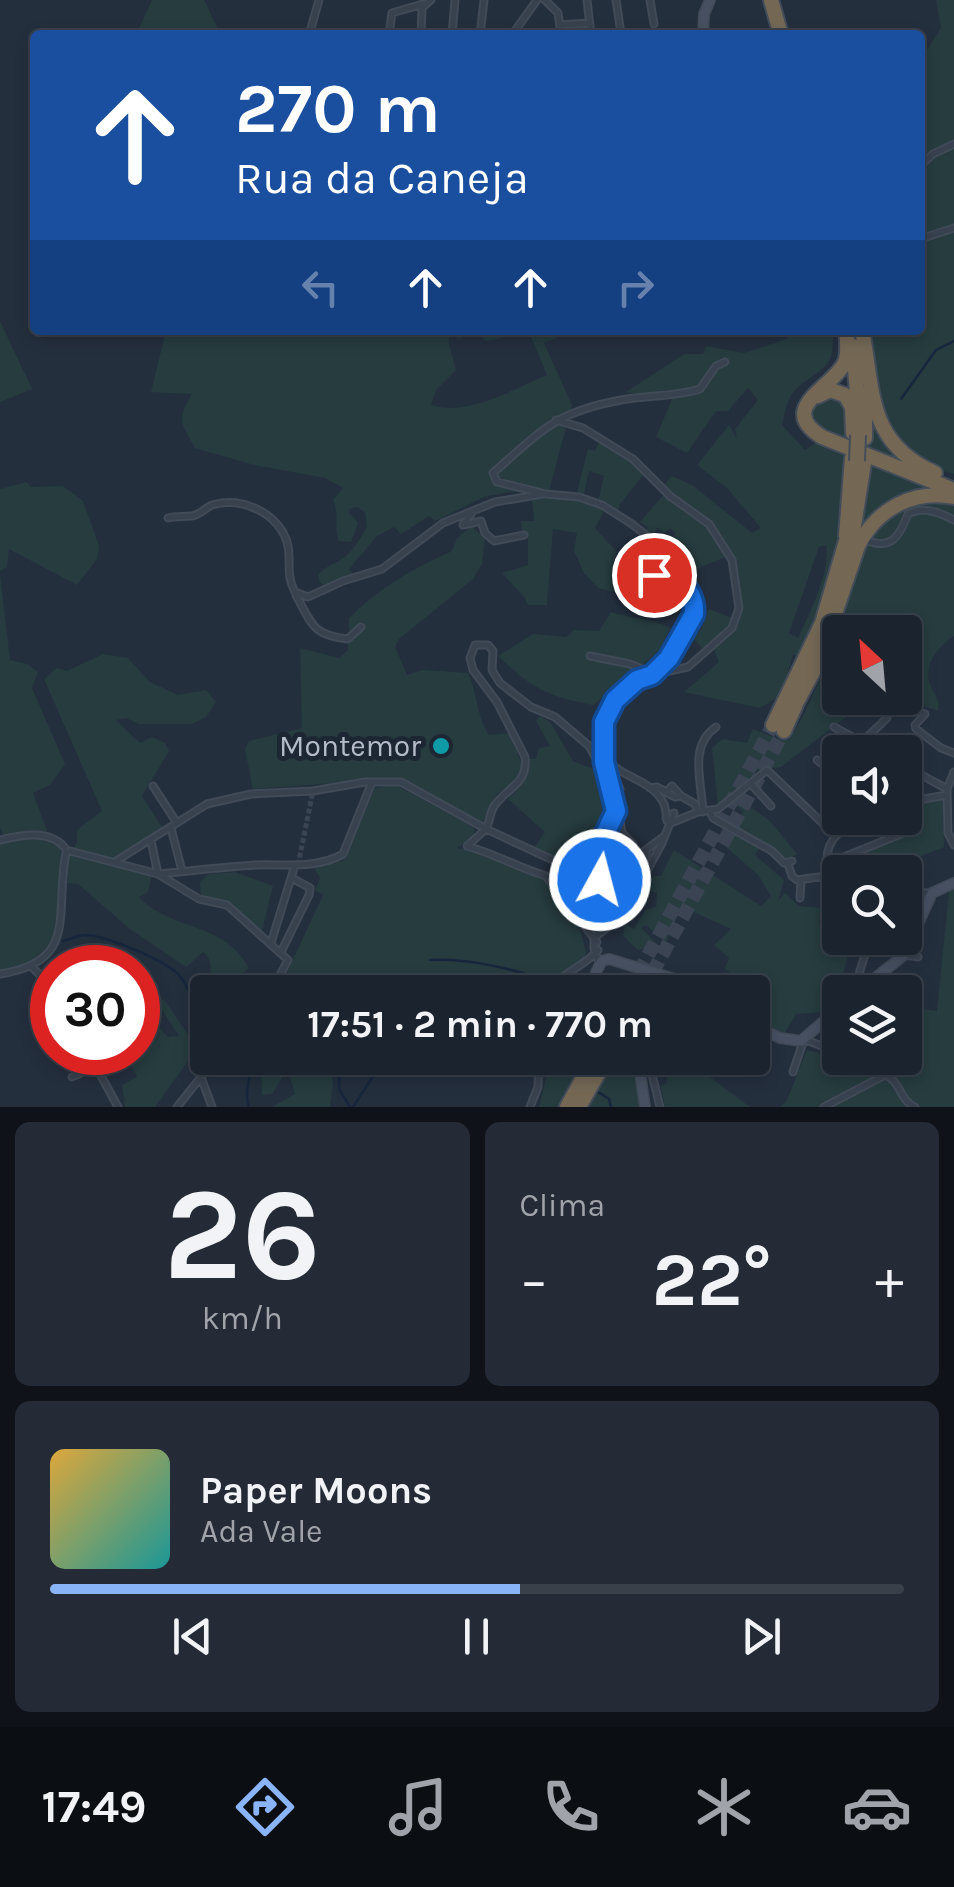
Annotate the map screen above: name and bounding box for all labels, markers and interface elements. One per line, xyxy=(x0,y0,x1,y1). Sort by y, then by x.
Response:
text: 270 m xyxy=(235,68,441,150)
icon: ahead xyxy=(70,70,200,200)
text: Rua da Caneja xyxy=(235,152,529,204)
icon: left xyxy=(293,260,348,315)
icon: ahead xyxy=(398,260,453,315)
icon: ahead xyxy=(503,260,558,315)
icon: right xyxy=(608,260,663,315)
pin xyxy=(612,533,697,618)
icon: arrive xyxy=(627,548,682,603)
north arrow xyxy=(822,615,922,715)
map controls xyxy=(822,615,922,1075)
place label: Montemor xyxy=(279,728,421,764)
marker: Montemor xyxy=(430,735,452,757)
button: sound xyxy=(822,735,922,835)
position arrow xyxy=(548,828,652,932)
button: search xyxy=(822,855,922,955)
speed limit sign: 30 xyxy=(30,945,160,1075)
button: layers xyxy=(822,975,922,1075)
text: 17:51 · 2 min · 770 m xyxy=(307,1002,653,1047)
text: 26 xyxy=(163,1159,321,1311)
text: Clima xyxy=(520,1187,605,1224)
text: 22° xyxy=(652,1236,772,1324)
text: − xyxy=(520,1248,548,1312)
text: + xyxy=(875,1248,904,1312)
text: km/h xyxy=(202,1300,283,1337)
text: Paper Moons xyxy=(200,1468,432,1513)
text: Ada Vale xyxy=(200,1513,323,1550)
icon: previous xyxy=(165,1609,220,1664)
icon: pause xyxy=(449,1609,504,1664)
icon: next xyxy=(734,1609,789,1664)
icon: directions xyxy=(230,1772,300,1842)
icon: music xyxy=(383,1772,453,1842)
icon: phone xyxy=(536,1772,606,1842)
icon: climate xyxy=(689,1772,759,1842)
icon: car xyxy=(842,1772,912,1842)
text: 17:49 xyxy=(42,1781,146,1833)

